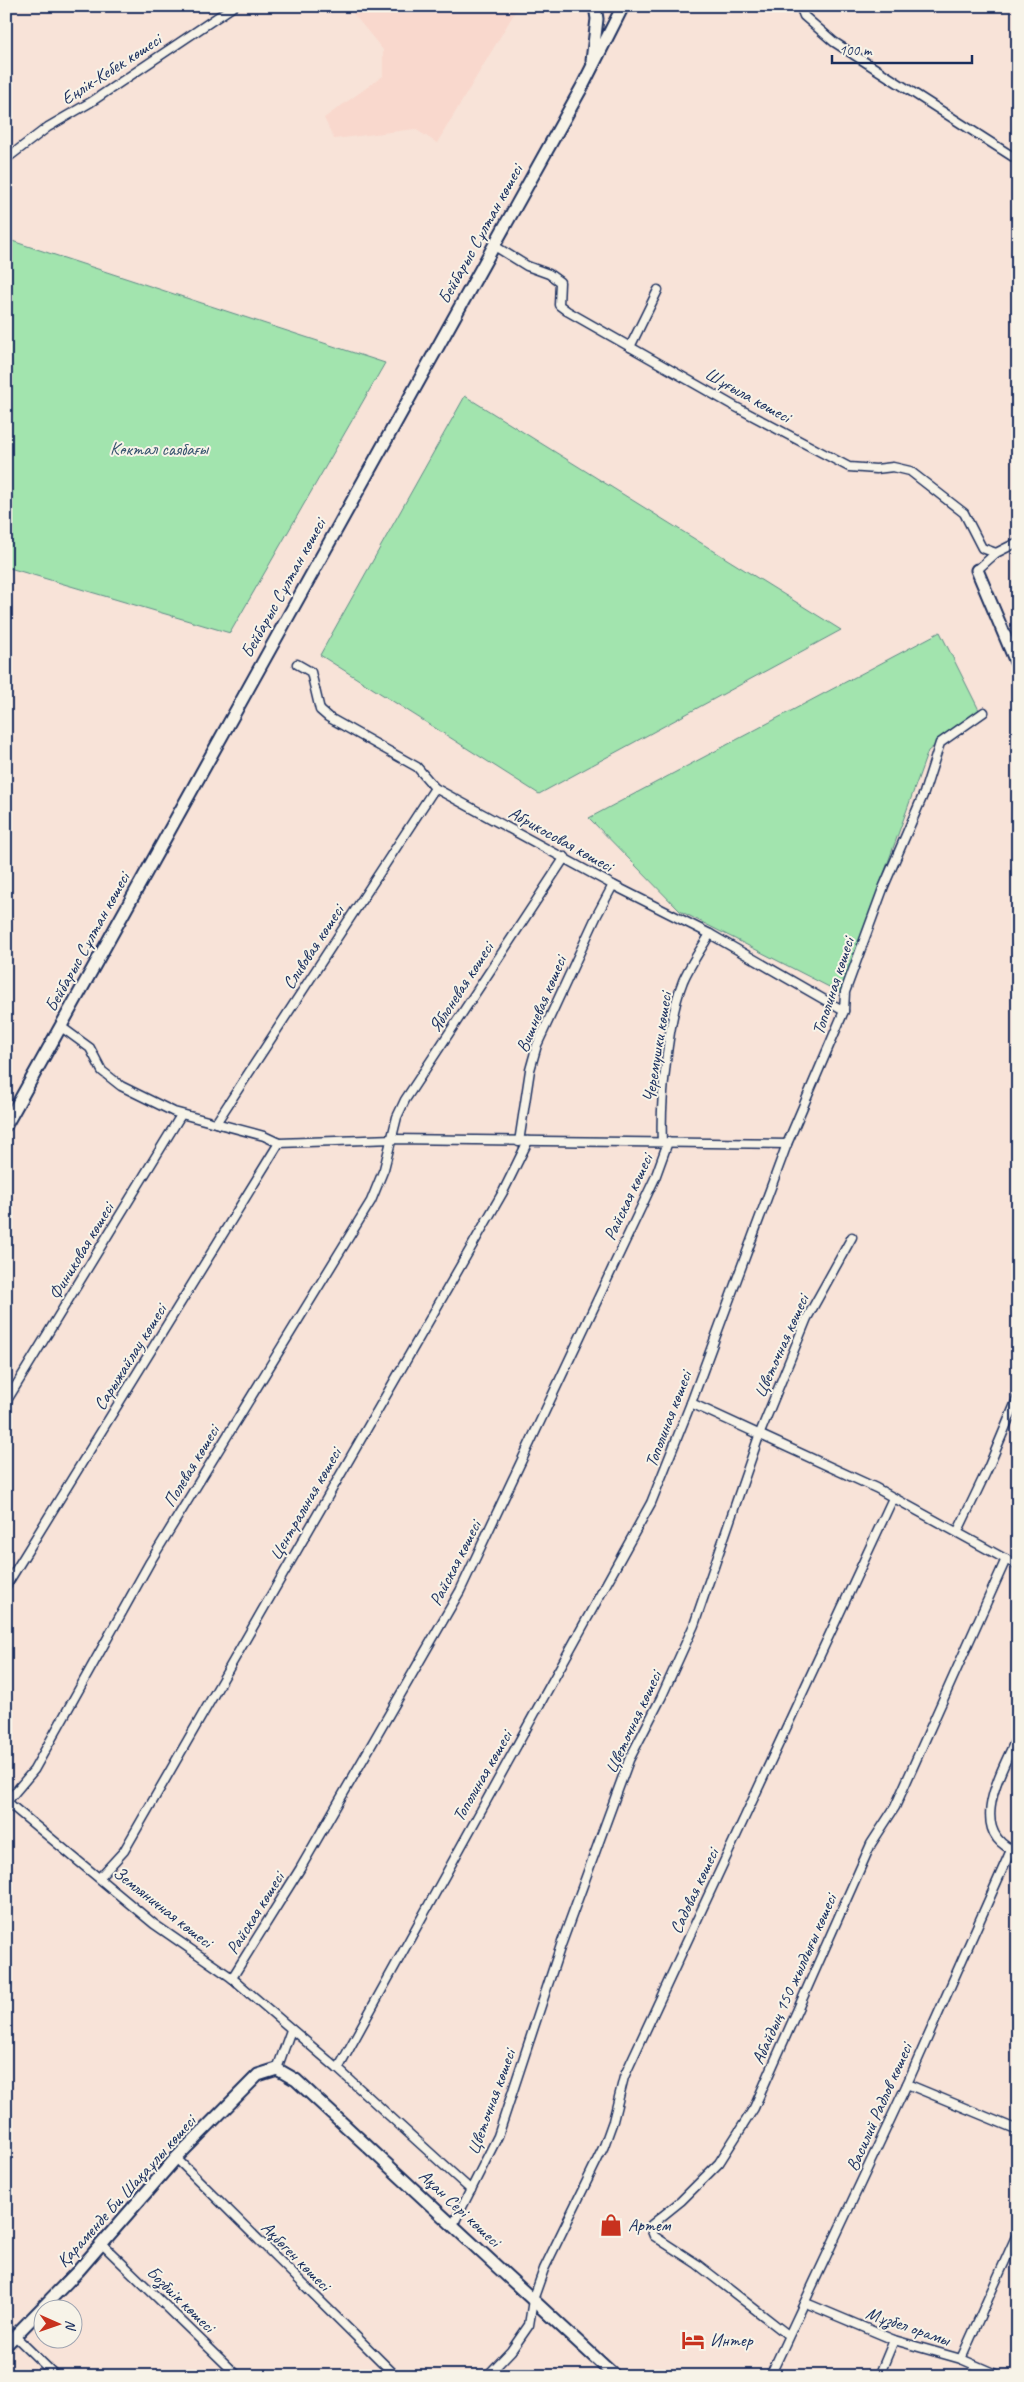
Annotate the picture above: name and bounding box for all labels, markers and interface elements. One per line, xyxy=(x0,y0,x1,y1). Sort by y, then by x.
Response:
street label: Еңлік-Кебек көшесі xyxy=(57,27,167,109)
scale bar xyxy=(832,32,972,64)
text: 100 m xyxy=(839,41,873,60)
street label: Бейбарыс Сұлтан көшесі xyxy=(433,158,529,308)
street label: Шұғыла көшесі xyxy=(701,362,797,429)
park label: Көктал саябағы xyxy=(110,438,210,460)
street label: Бейбарыс Сұлтан көшесі xyxy=(236,512,332,662)
street label: Абрикосовая көшесі xyxy=(505,801,619,878)
street label: Бейбарыс Сұлтан көшесі xyxy=(40,866,136,1016)
street label: Сливовая көшесі xyxy=(278,898,350,993)
street label: Тополиная көшесі xyxy=(807,932,860,1038)
street label: Яблоневая көшесі xyxy=(424,936,500,1036)
street label: Вишневая көшесі xyxy=(511,950,572,1055)
street label: Черемушки көшесі xyxy=(637,988,677,1104)
street label: Райская көшесі xyxy=(598,1148,659,1244)
street label: Финиковая көшесі xyxy=(43,1196,120,1303)
street label: Цветочная көшесі xyxy=(748,1289,815,1401)
street label: Сарыжайлау көшесі xyxy=(89,1298,173,1414)
street label: Тополиная көшесі xyxy=(640,1365,697,1470)
street label: Полевая көшесі xyxy=(158,1419,225,1511)
street label: Центральная көшесі xyxy=(264,1442,347,1564)
street label: Райская көшесі xyxy=(424,1514,487,1609)
street label: Цветочная көшесі xyxy=(600,1665,667,1777)
street label: Тополиная көшесі xyxy=(447,1724,518,1825)
street label: Садовая көшесі xyxy=(665,1842,724,1937)
street label: Земляничная көшесі xyxy=(109,1861,219,1954)
street label: Райская көшесі xyxy=(221,1866,290,1958)
street label: Абайдың 150 жылдығы көшесі xyxy=(746,1888,843,2068)
street label: Василий Радлов көшесі xyxy=(841,2037,918,2174)
street label: Цветочная көшесі xyxy=(462,2044,521,2158)
street label: Қараменде Би Шақаұлы көшесі xyxy=(52,2108,202,2272)
street label: Ақан Сері көшесі xyxy=(415,2165,507,2253)
shop icon: Артем xyxy=(598,2212,624,2238)
place label: Артем xyxy=(628,2214,672,2236)
street label: Ақбөген көшесі xyxy=(257,2217,337,2297)
street label: Бозбиік көшесі xyxy=(141,2261,222,2340)
north arrow xyxy=(32,2300,82,2350)
street label: Мұзбел орамы xyxy=(863,2301,954,2352)
text: N xyxy=(62,2320,79,2331)
hotel icon: Интер xyxy=(680,2327,706,2353)
place label: Интер xyxy=(710,2329,754,2351)

